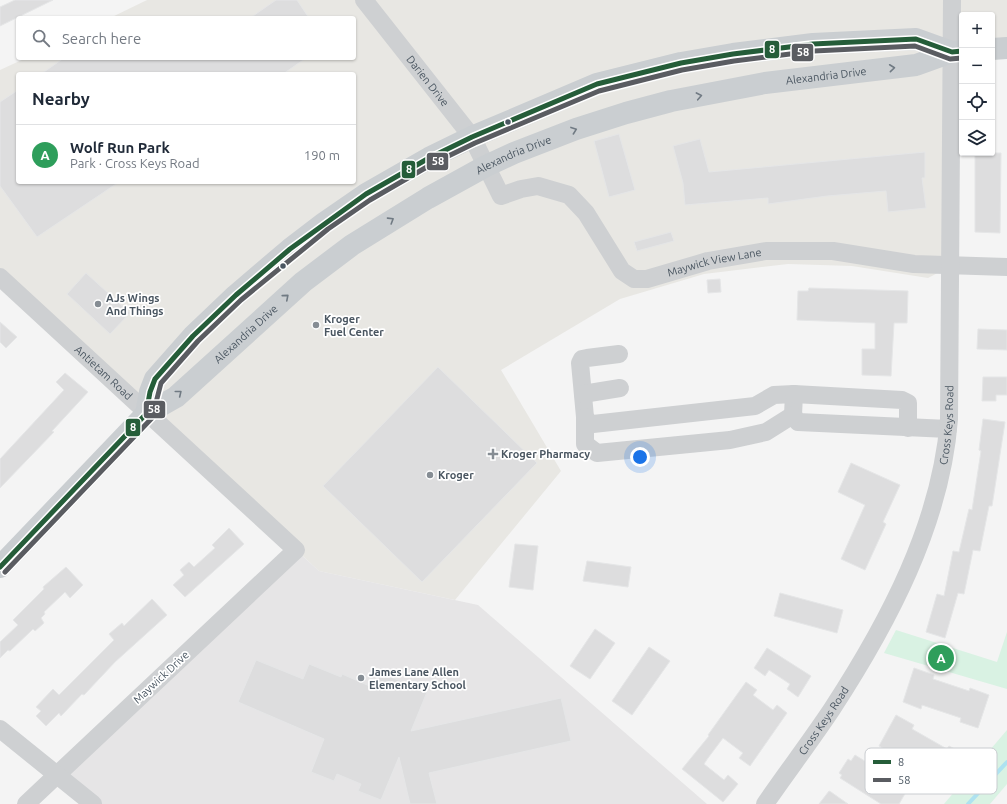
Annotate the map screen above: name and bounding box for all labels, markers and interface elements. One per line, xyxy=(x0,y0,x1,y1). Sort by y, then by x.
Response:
map controls xyxy=(959,12,995,156)
button: + xyxy=(959,12,995,48)
search box xyxy=(16,16,356,60)
icon: search xyxy=(30,27,52,49)
text: Search here xyxy=(62,30,141,47)
line badge: 8 xyxy=(764,40,780,59)
text: 8 xyxy=(769,43,775,55)
line badge: 58 xyxy=(791,43,814,62)
text: 58 xyxy=(797,46,809,58)
button: − xyxy=(959,48,995,84)
street label: Darien Drive xyxy=(404,53,451,109)
one-way arrow xyxy=(889,64,896,73)
street label: Alexandria Drive xyxy=(785,65,867,86)
button: locate xyxy=(959,84,995,120)
text: Nearby xyxy=(32,89,90,108)
one-way arrow xyxy=(696,92,702,100)
unlabelled marker xyxy=(503,117,513,127)
button: layers xyxy=(959,120,995,156)
one-way arrow xyxy=(570,126,577,135)
street label: Alexandria Drive xyxy=(474,133,553,176)
text: Wolf Run Park xyxy=(70,139,170,156)
text: A xyxy=(40,148,50,162)
text: 190 m xyxy=(304,148,340,162)
line badge: 58 xyxy=(426,152,449,171)
text: 58 xyxy=(432,155,444,167)
text: Park · Cross Keys Road xyxy=(70,156,200,170)
line badge: 8 xyxy=(401,160,416,179)
text: 8 xyxy=(406,163,412,175)
one-way arrow xyxy=(387,217,394,224)
street label: Maywick View Lane xyxy=(666,246,762,279)
unlabelled marker xyxy=(278,261,288,271)
place label: AJs Wings And Things xyxy=(106,292,164,317)
one-way arrow xyxy=(282,295,289,302)
marker: AJs Wings And Things xyxy=(93,299,103,309)
street label: Alexandria Drive xyxy=(212,302,280,366)
place label: Kroger Fuel Center xyxy=(324,313,384,338)
marker: Kroger Fuel Center xyxy=(311,320,321,330)
street label: Antietam Road xyxy=(72,343,135,402)
street label: Cross Keys Road xyxy=(937,385,955,466)
one-way arrow xyxy=(175,391,182,398)
line badge: 58 xyxy=(143,400,166,419)
text: 58 xyxy=(148,403,160,415)
line badge: 8 xyxy=(125,418,141,437)
text: 8 xyxy=(130,421,136,433)
your location xyxy=(630,447,650,467)
place label: Kroger Pharmacy xyxy=(501,448,590,460)
marker: Kroger Pharmacy xyxy=(488,449,498,459)
place label: Kroger xyxy=(438,469,474,481)
marker: Kroger xyxy=(425,470,435,480)
pin: A xyxy=(928,643,954,673)
street label: Maywick Drive xyxy=(131,648,191,706)
place label: James Lane Allen Elementary School xyxy=(369,666,467,691)
marker: James Lane Allen Elementary School xyxy=(356,673,366,683)
street label: Cross Keys Road xyxy=(796,684,851,757)
legend xyxy=(865,748,997,794)
text: 8 xyxy=(898,756,904,768)
text: 58 xyxy=(898,774,910,786)

